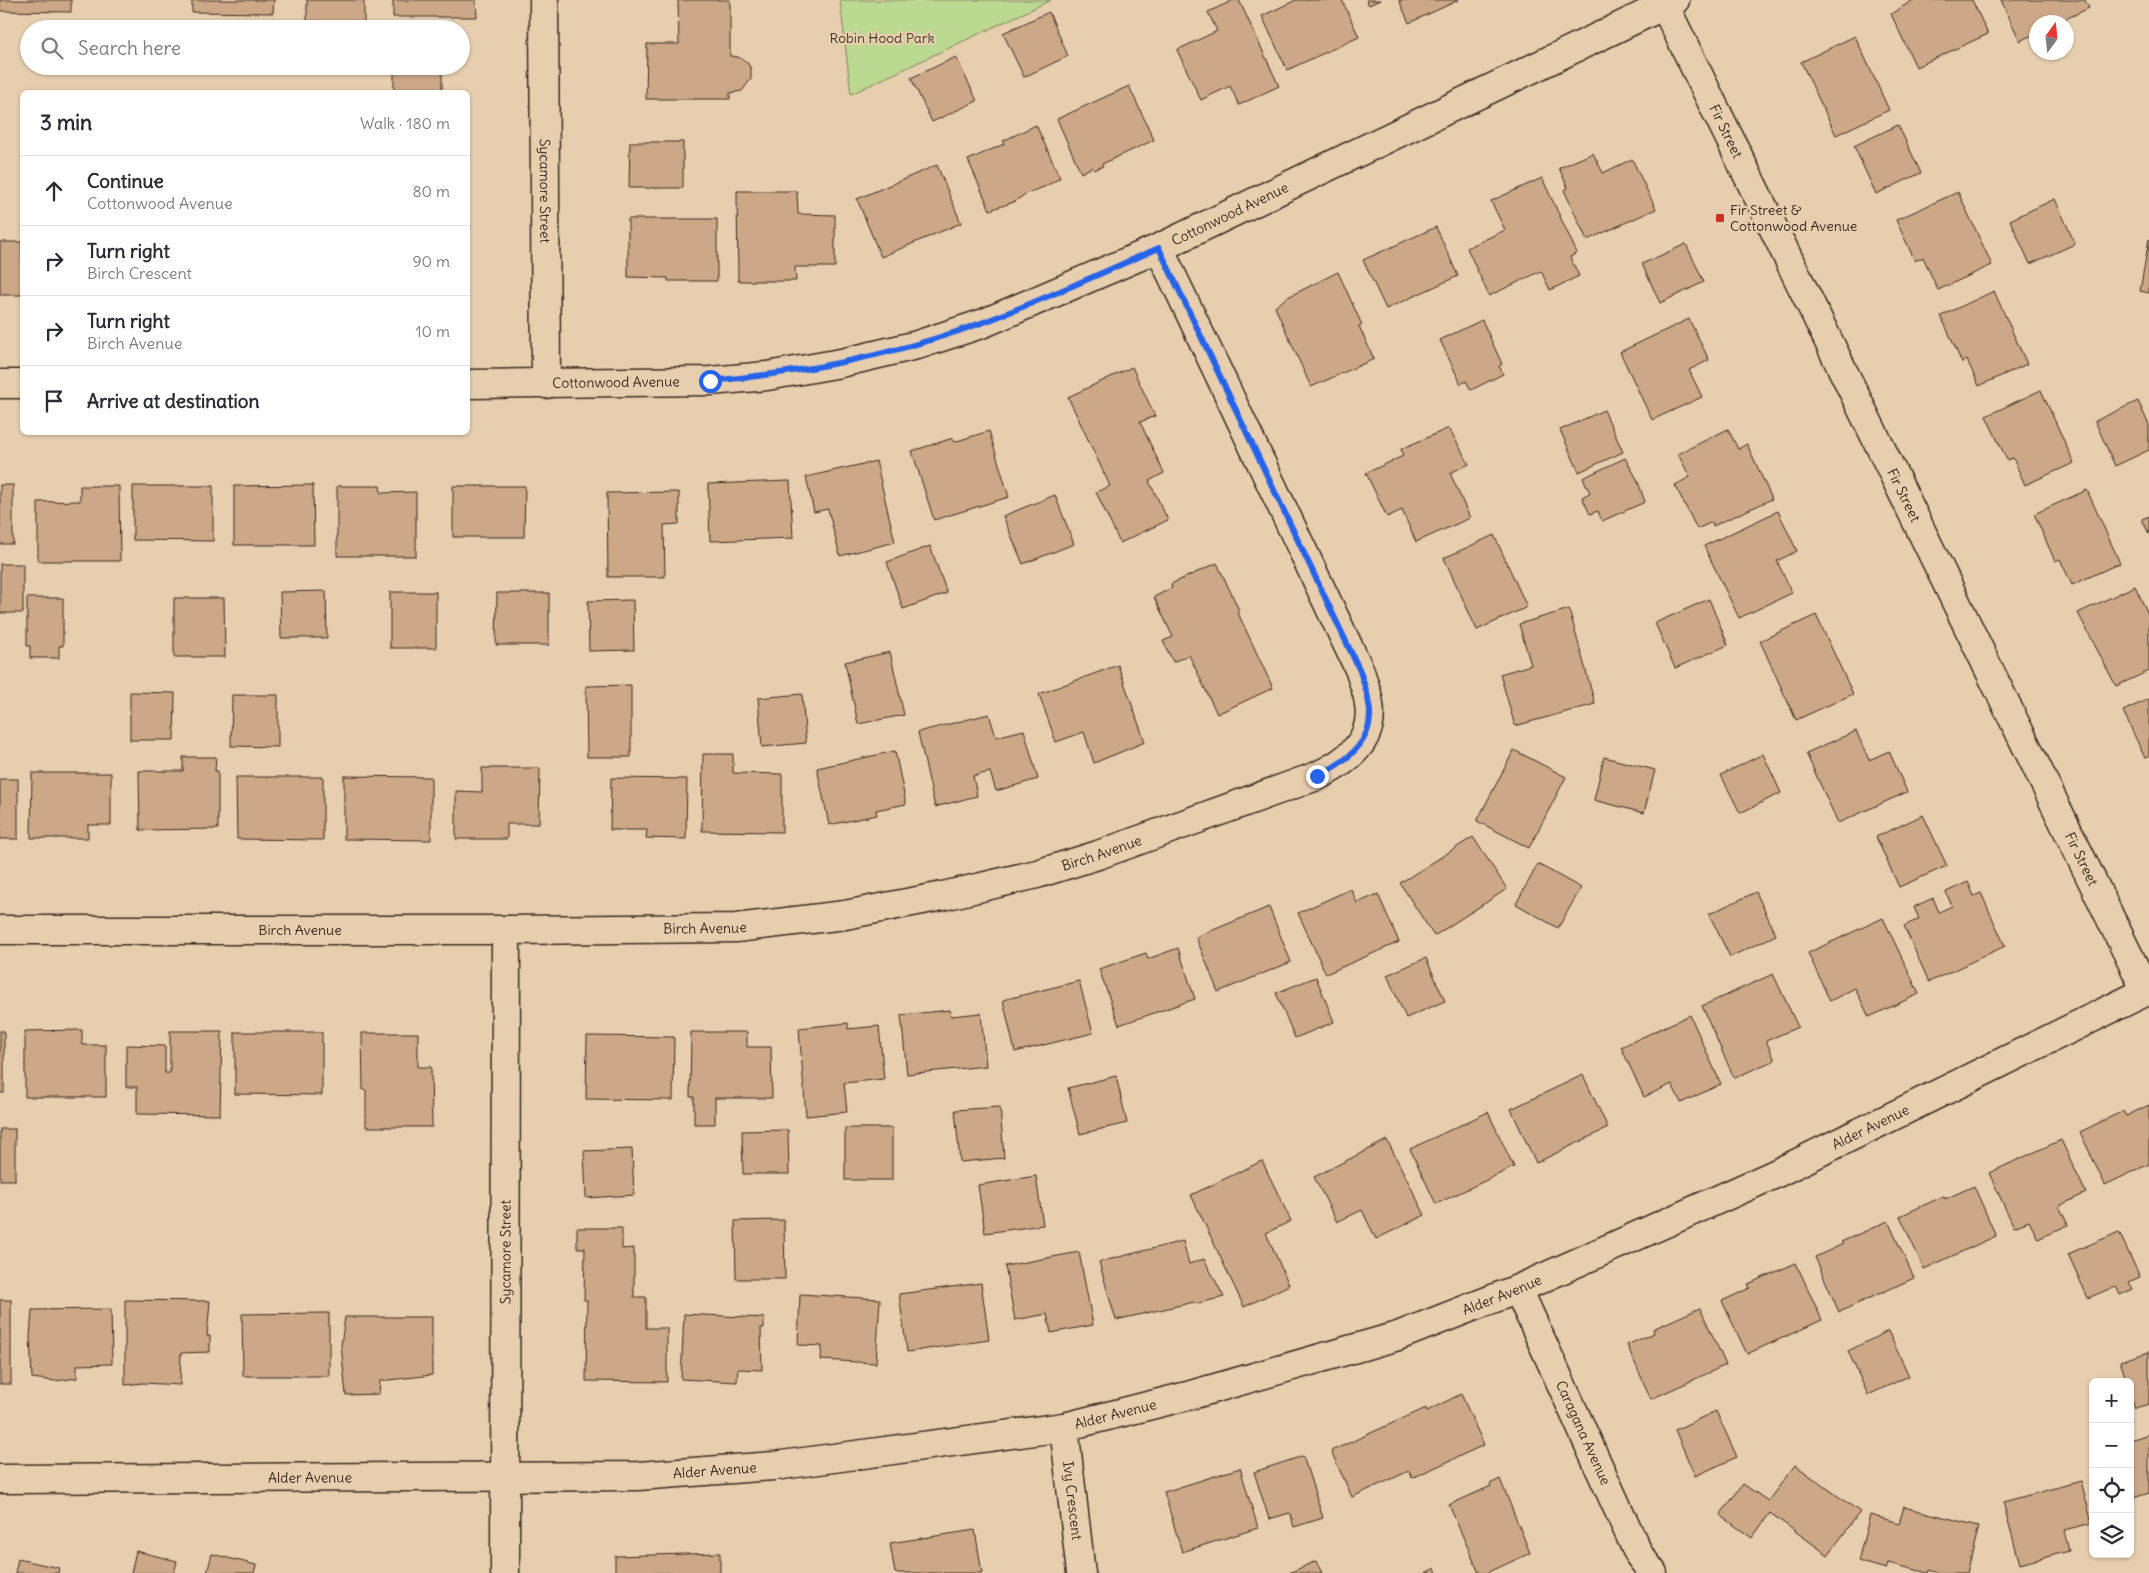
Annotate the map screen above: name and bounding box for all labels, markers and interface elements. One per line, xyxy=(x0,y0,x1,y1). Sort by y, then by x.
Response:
north arrow xyxy=(2029,15,2074,60)
search box xyxy=(20,20,470,75)
park label: Robin Hood Park xyxy=(829,29,935,47)
icon: search xyxy=(38,34,66,62)
text: Search here xyxy=(78,36,181,60)
street label: Fir Street xyxy=(1705,101,1747,161)
text: 3 min xyxy=(40,109,92,136)
text: Walk · 180 m xyxy=(360,113,450,133)
street label: Sycamore Street xyxy=(536,139,554,244)
text: Continue xyxy=(87,169,164,193)
icon: ahead xyxy=(40,177,68,205)
street label: Cottonwood Avenue xyxy=(1169,178,1291,250)
text: 80 m xyxy=(412,181,450,201)
text: Cottonwood Avenue xyxy=(87,193,233,213)
place label: Fir Street & Cottonwood Avenue xyxy=(1730,201,1857,235)
marker: Fir Street & Cottonwood Avenue xyxy=(1714,212,1726,224)
text: Turn right xyxy=(87,239,170,263)
icon: right xyxy=(40,247,68,275)
text: 90 m xyxy=(412,251,450,271)
text: Birch Crescent xyxy=(87,263,192,283)
text: Turn right xyxy=(87,309,170,333)
icon: right xyxy=(40,317,68,345)
text: 10 m xyxy=(415,321,450,341)
text: Birch Avenue xyxy=(87,333,182,353)
route start xyxy=(699,370,722,393)
street label: Cottonwood Avenue xyxy=(552,372,680,392)
icon: arrive xyxy=(40,387,68,415)
text: Arrive at destination xyxy=(87,389,260,413)
street label: Fir Street xyxy=(1883,465,1925,525)
route end xyxy=(1306,765,1329,788)
street label: Fir Street xyxy=(2061,829,2102,889)
street label: Birch Avenue xyxy=(1059,831,1144,875)
street label: Birch Avenue xyxy=(663,918,748,938)
street label: Birch Avenue xyxy=(258,921,342,939)
street label: Alder Avenue xyxy=(1829,1100,1912,1154)
street label: Sycamore Street xyxy=(496,1199,515,1304)
street label: Alder Avenue xyxy=(1460,1271,1544,1319)
street label: Caragana Avenue xyxy=(1552,1378,1615,1488)
map controls xyxy=(2089,1378,2134,1558)
button: + xyxy=(2089,1378,2134,1423)
street label: Alder Avenue xyxy=(1073,1395,1158,1433)
button: − xyxy=(2089,1423,2134,1468)
street label: Alder Avenue xyxy=(672,1458,757,1482)
street label: Ivy Crescent xyxy=(1059,1460,1086,1541)
street label: Alder Avenue xyxy=(268,1468,352,1487)
button: locate xyxy=(2089,1468,2134,1513)
button: layers xyxy=(2089,1513,2134,1558)

